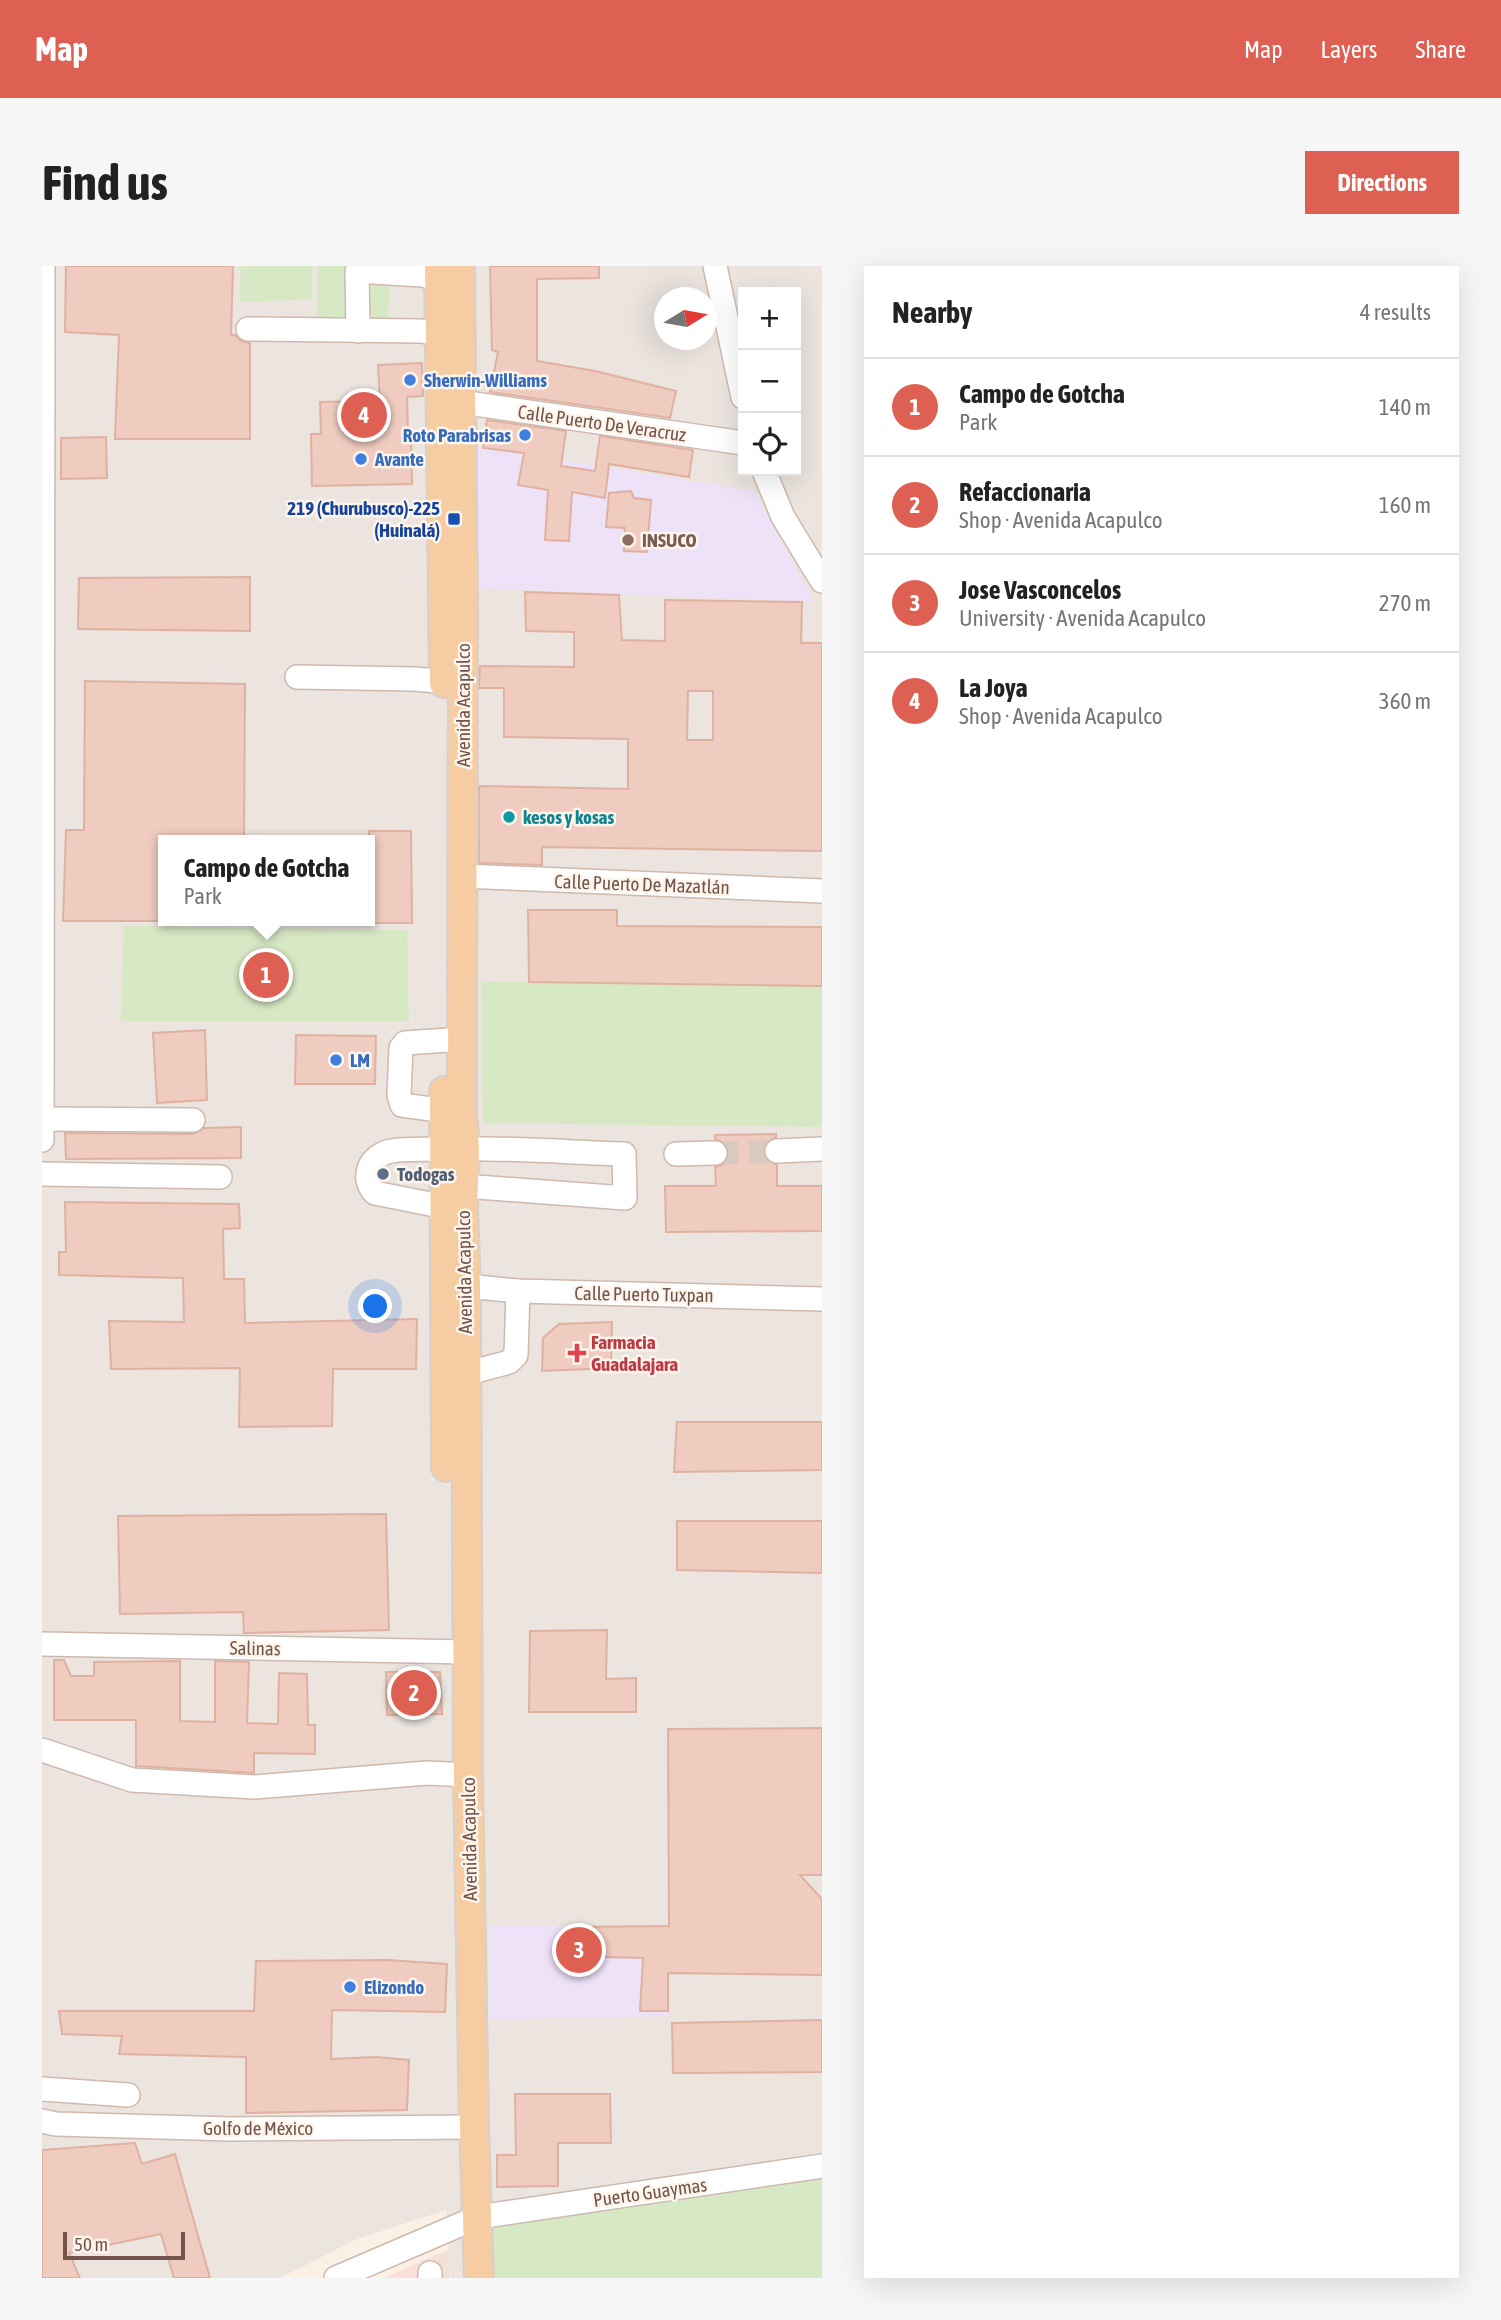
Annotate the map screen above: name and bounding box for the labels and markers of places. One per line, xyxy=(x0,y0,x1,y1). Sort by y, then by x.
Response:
place label: Sherwin-Williams xyxy=(424,369,547,391)
marker: Sherwin-Williams xyxy=(402,372,418,388)
pin: 4 xyxy=(341,389,387,441)
place label: Roto Parabrisas xyxy=(403,424,511,446)
marker: Roto Parabrisas xyxy=(517,427,533,443)
place label: Avante xyxy=(374,448,424,470)
marker: Avante xyxy=(353,451,369,467)
place label: 219 (Churubusco)-225 (Huinalá) xyxy=(287,497,440,541)
marker: 219 (Churubusco)-225 (Huinalá) xyxy=(446,511,462,527)
place label: INSUCO xyxy=(642,529,697,551)
marker: INSUCO xyxy=(620,532,636,548)
place label: kesos y kosas xyxy=(523,806,614,828)
marker: kesos y kosas xyxy=(501,809,517,825)
pin: 1 xyxy=(243,949,289,1001)
place label: LM xyxy=(350,1049,370,1071)
marker: LM xyxy=(328,1052,344,1068)
place label: Todogas xyxy=(397,1163,455,1185)
marker: Todogas xyxy=(375,1166,391,1182)
place label: Farmacia Guadalajara xyxy=(591,1331,678,1375)
marker: Farmacia Guadalajara xyxy=(569,1345,585,1361)
pin: 2 xyxy=(391,1667,437,1719)
pin: 3 xyxy=(556,1924,602,1976)
place label: Elizondo xyxy=(364,1976,424,1998)
marker: Elizondo xyxy=(342,1979,358,1995)

